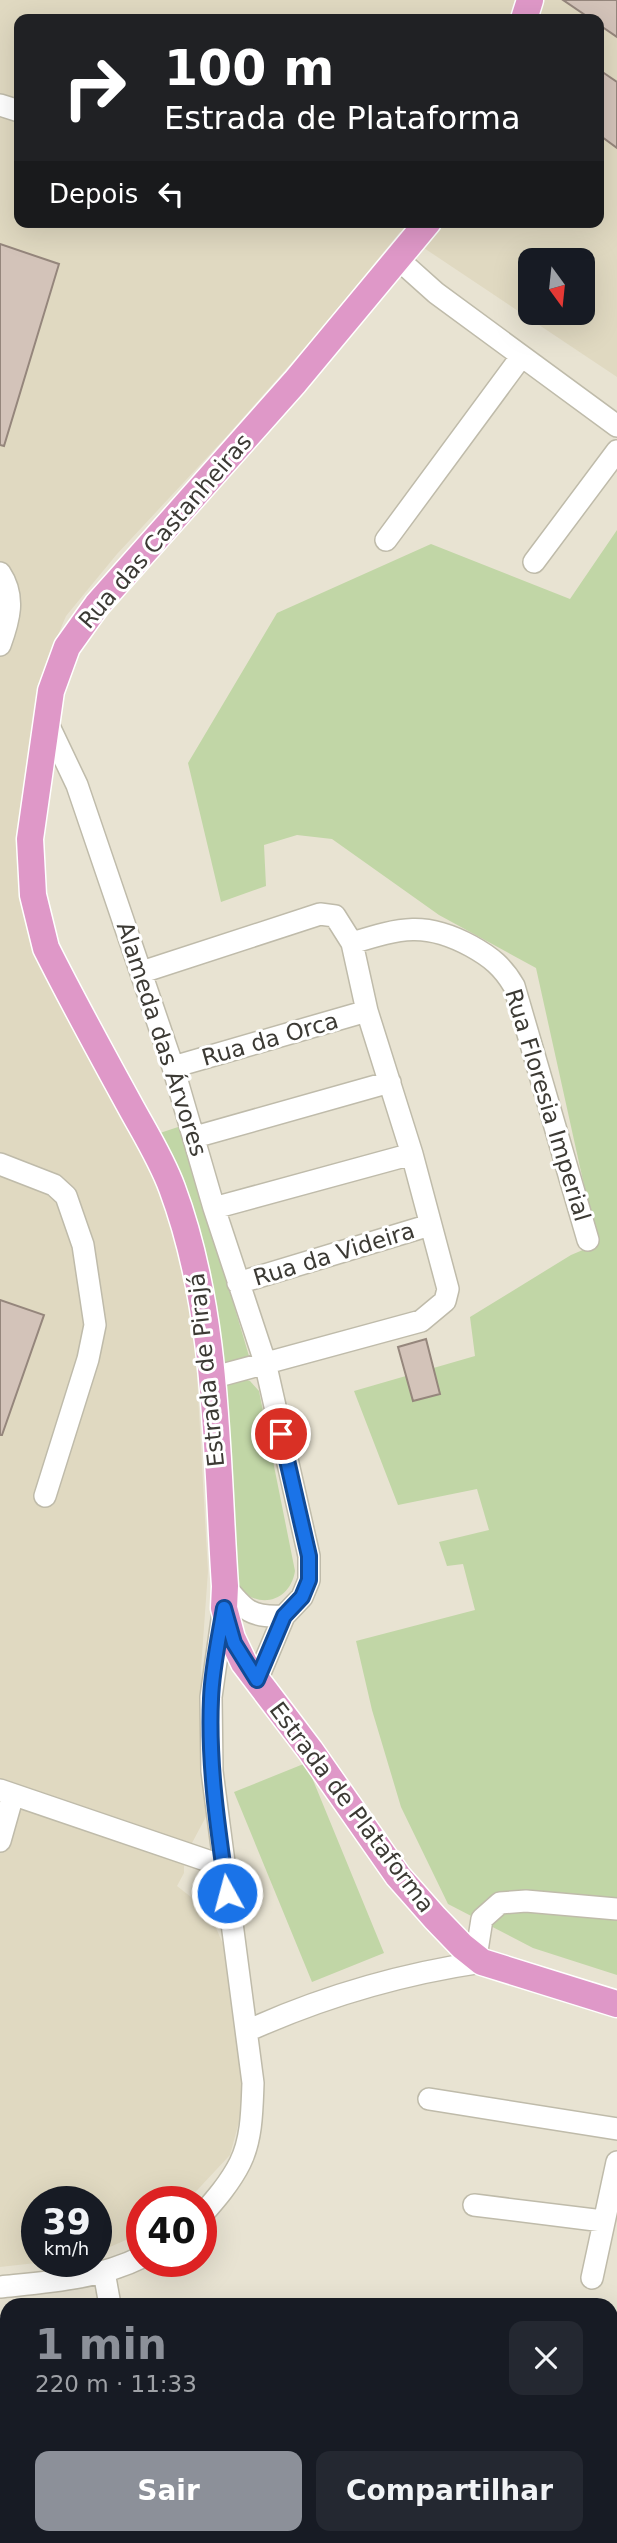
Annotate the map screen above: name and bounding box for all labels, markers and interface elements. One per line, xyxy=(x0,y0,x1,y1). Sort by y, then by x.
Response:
text: 100 m xyxy=(164,40,334,97)
icon: right xyxy=(49,42,140,133)
text: Estrada de Plataforma xyxy=(164,99,521,137)
icon: left xyxy=(152,175,190,213)
text: Depois xyxy=(49,179,138,209)
north arrow xyxy=(518,248,595,326)
map controls xyxy=(518,248,595,325)
street label: Rua das Castanheiras xyxy=(73,428,257,634)
street label: Alameda das Árvores xyxy=(112,918,213,1159)
street label: Rua Floresia Imperial xyxy=(500,986,596,1224)
street label: Rua da Orca xyxy=(199,1007,341,1071)
street label: Rua da Videira xyxy=(250,1217,418,1291)
street label: Estrada de Pirajá xyxy=(183,1272,229,1468)
pin xyxy=(251,1404,311,1464)
icon: arrive xyxy=(262,1415,300,1453)
street label: Estrada de Plataforma xyxy=(264,1697,440,1917)
position arrow xyxy=(190,1856,264,1930)
speed limit sign: 40 xyxy=(126,2186,217,2277)
text: 39 xyxy=(42,2202,91,2242)
text: km/h xyxy=(44,2238,89,2259)
text: 1 min xyxy=(35,2320,167,2369)
button: close xyxy=(509,2321,583,2395)
text: 220 m · 11:33 xyxy=(35,2371,197,2397)
button: Sair xyxy=(35,2451,302,2531)
button: Compartilhar xyxy=(316,2451,583,2531)

